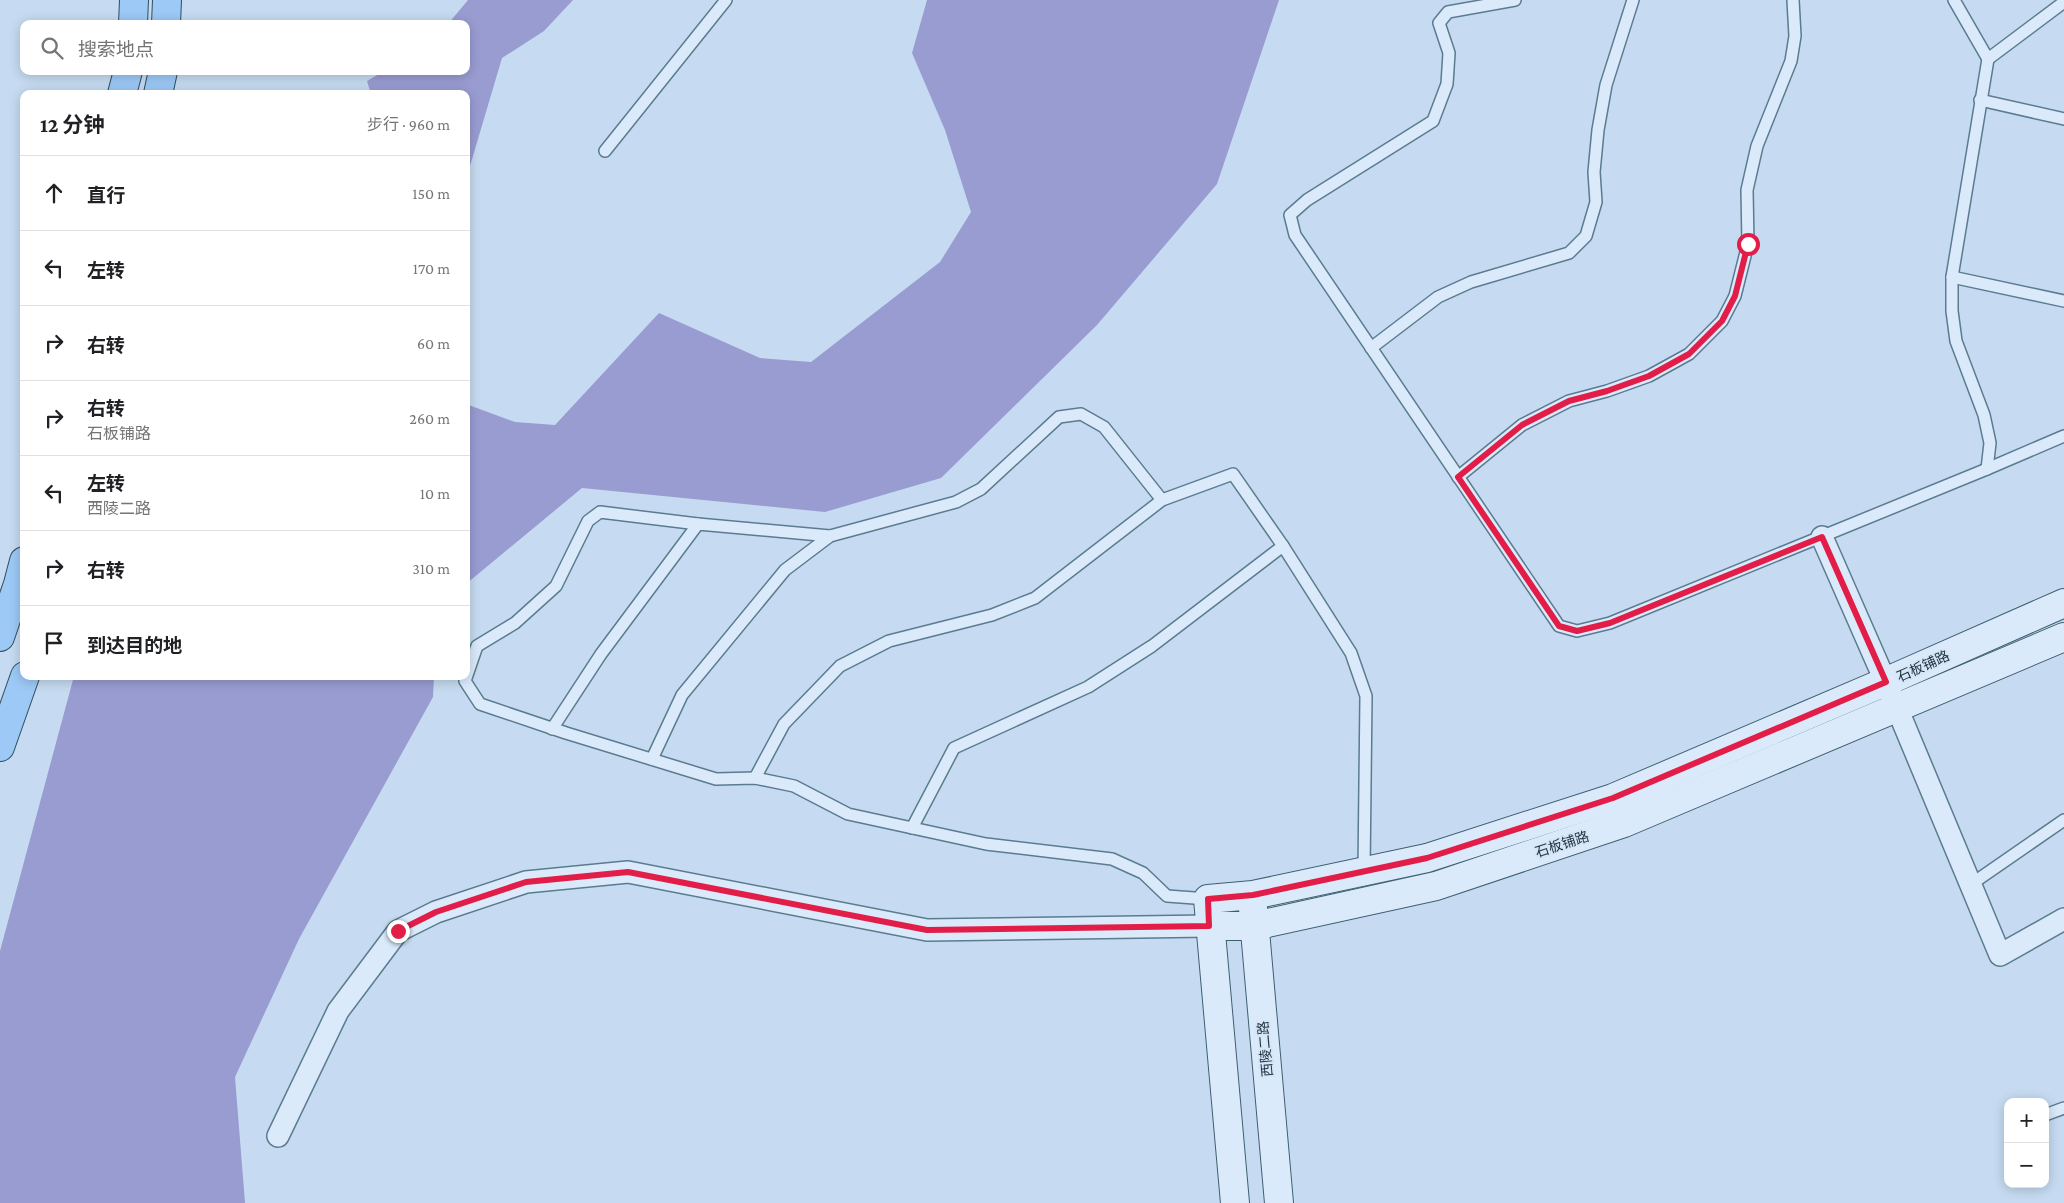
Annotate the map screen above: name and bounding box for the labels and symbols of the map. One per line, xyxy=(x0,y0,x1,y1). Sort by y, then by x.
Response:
route start xyxy=(1737,233,1760,256)
street label: 石板铺路 xyxy=(1894,647,1952,685)
street label: 石板铺路 xyxy=(1533,828,1591,860)
route end xyxy=(387,920,410,943)
street label: 西陵二路 xyxy=(1255,1020,1275,1078)

